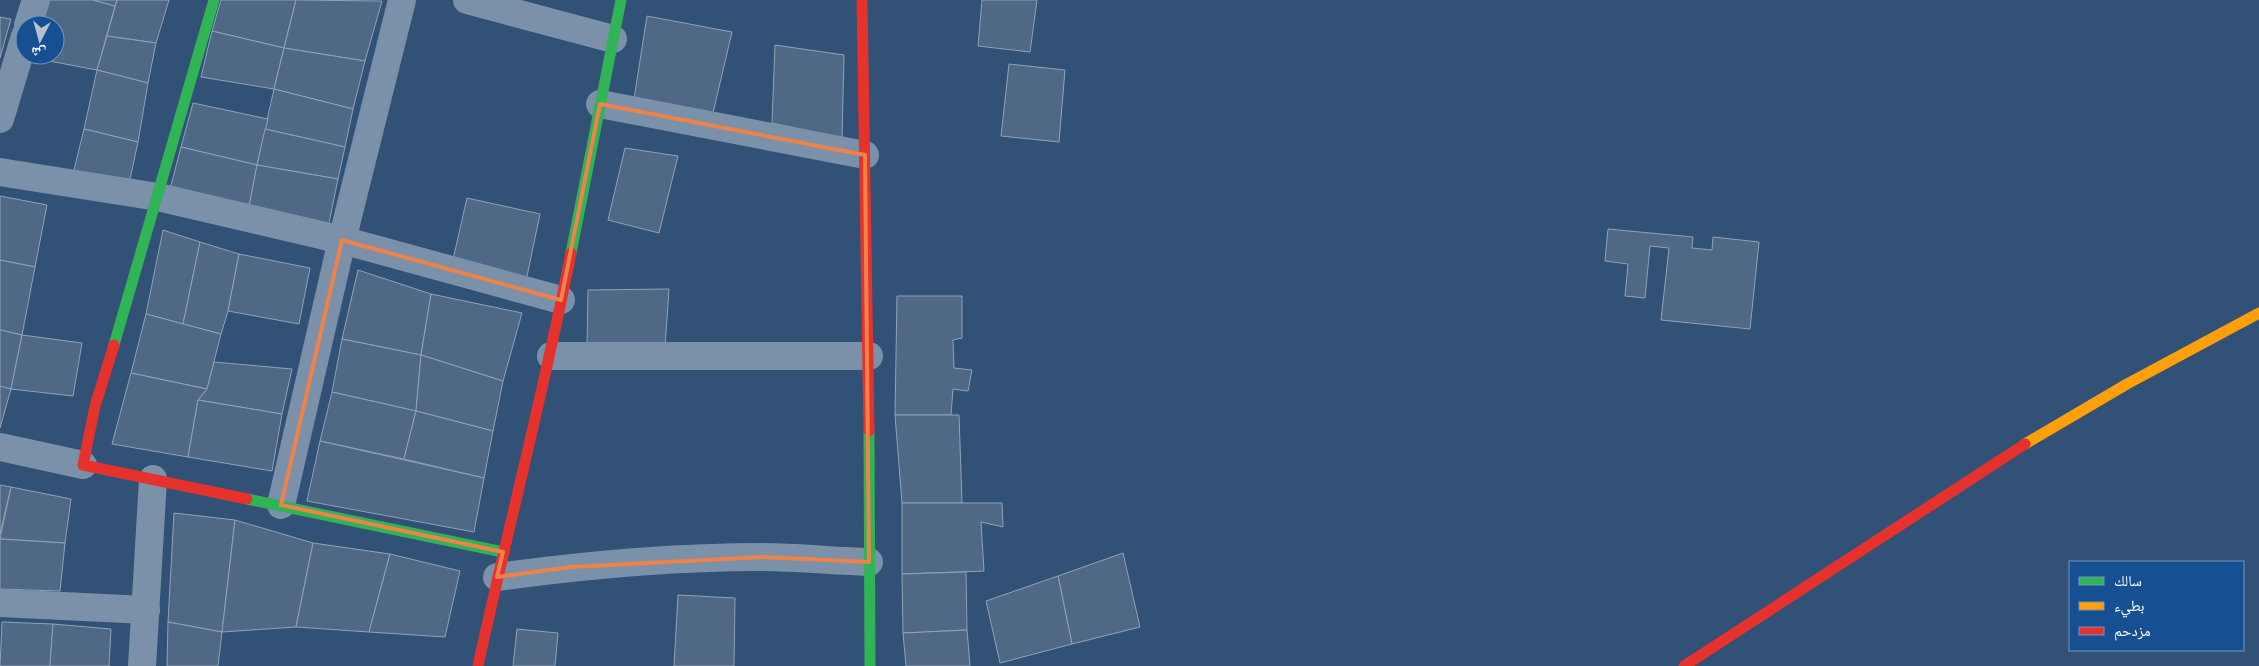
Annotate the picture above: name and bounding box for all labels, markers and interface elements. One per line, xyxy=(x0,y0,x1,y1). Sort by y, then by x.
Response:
north arrow xyxy=(15,15,65,65)
text: ش xyxy=(30,43,47,62)
legend xyxy=(2069,561,2244,651)
text: سالك xyxy=(2114,572,2142,590)
text: بطيء xyxy=(2114,597,2144,618)
text: مزدحم xyxy=(2114,622,2151,641)

